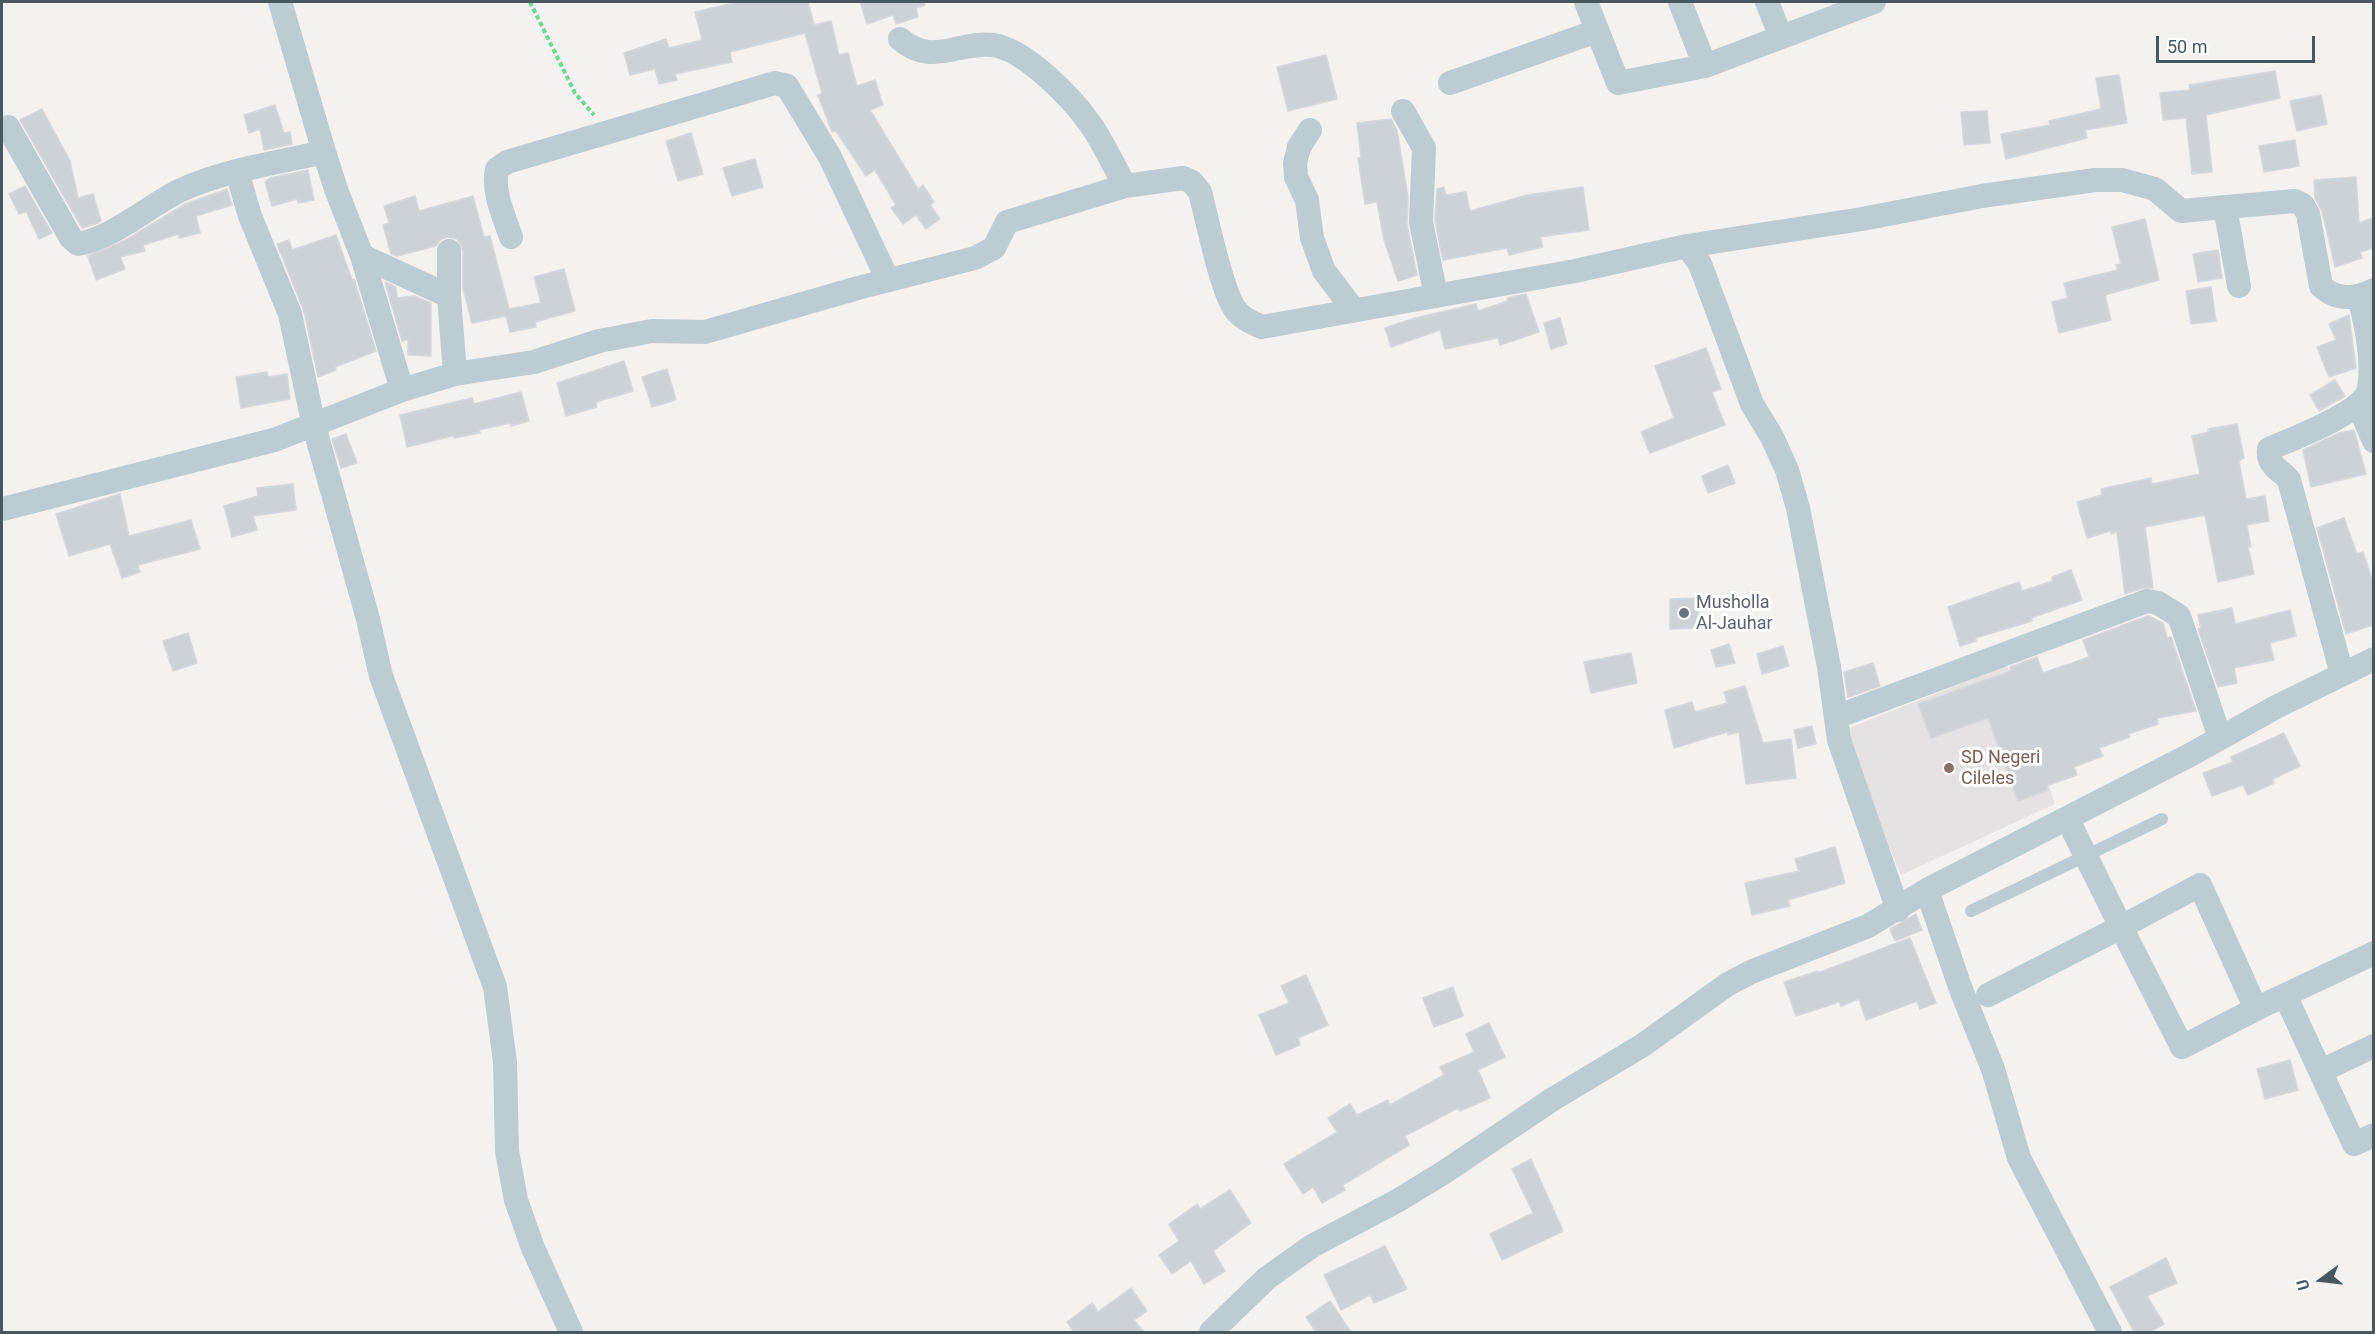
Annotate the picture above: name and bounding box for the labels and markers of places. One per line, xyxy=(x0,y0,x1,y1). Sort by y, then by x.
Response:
place label: Musholla Al-Jauhar xyxy=(1696,592,1773,634)
marker: Musholla Al-Jauhar xyxy=(1677,606,1691,620)
place label: SD Negeri Cileles xyxy=(1961,747,2040,789)
marker: SD Negeri Cileles xyxy=(1942,761,1956,775)

